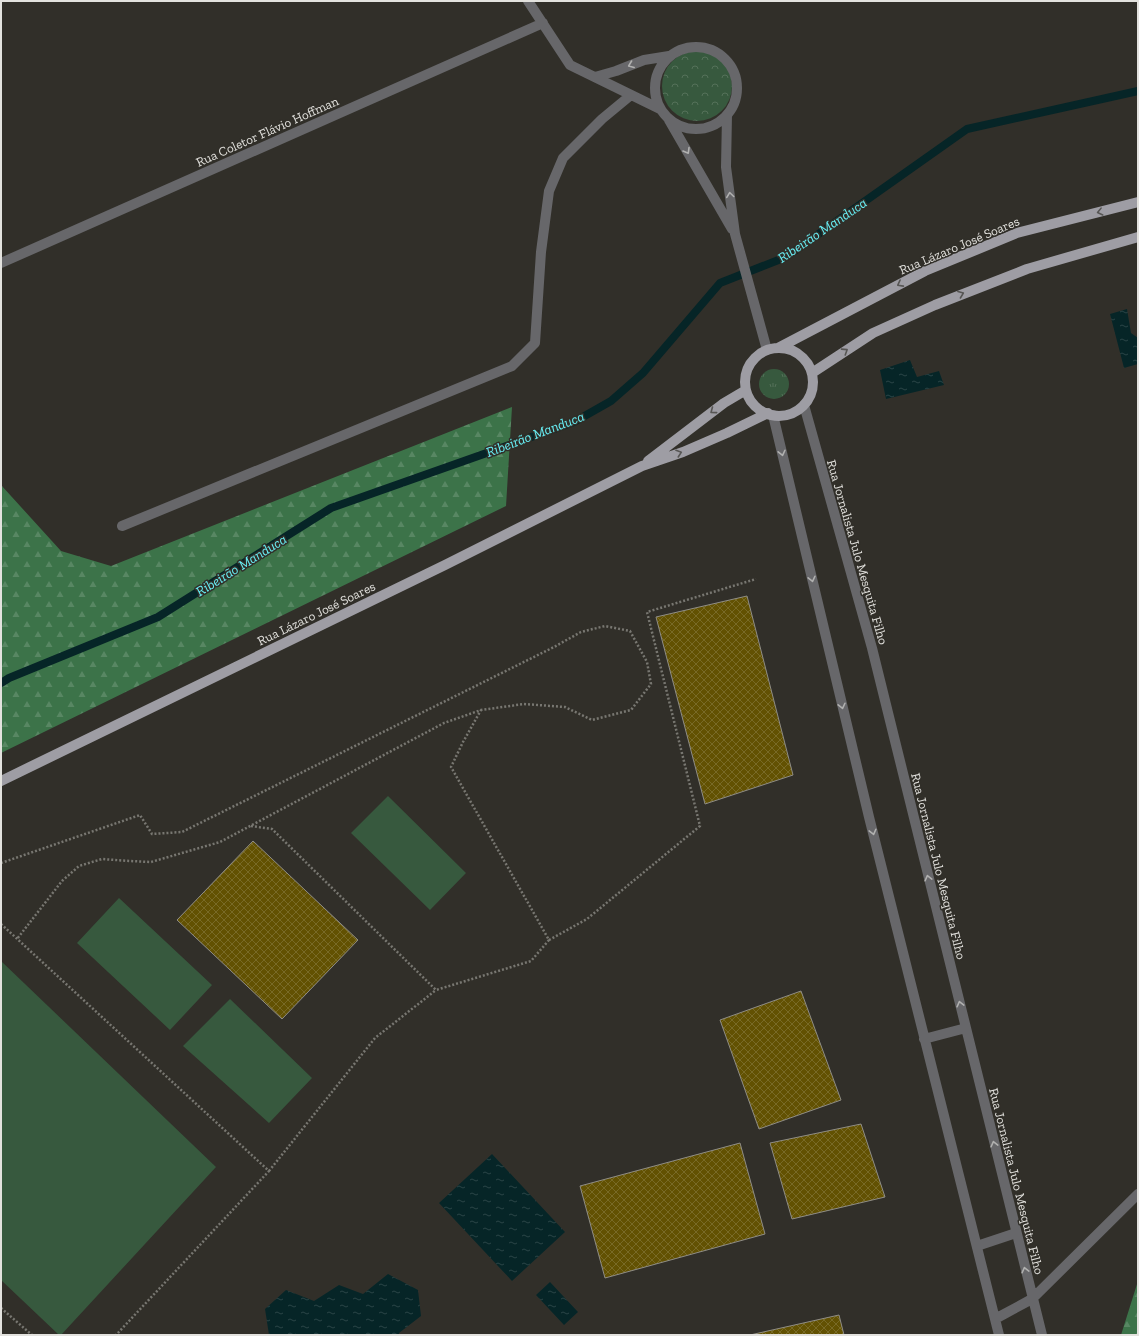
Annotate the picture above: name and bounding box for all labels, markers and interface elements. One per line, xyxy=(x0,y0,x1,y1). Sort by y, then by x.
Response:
one-way arrow xyxy=(628,60,635,68)
street label: Rua Coletor Flávio Hoffman xyxy=(194,93,341,170)
one-way arrow xyxy=(683,147,690,154)
one-way arrow xyxy=(726,192,735,198)
water label: Ribeirão Manduca xyxy=(774,194,870,267)
one-way arrow xyxy=(1097,207,1104,216)
street label: Rua Lázaro José Soares xyxy=(897,213,1022,278)
one-way arrow xyxy=(896,279,904,287)
one-way arrow xyxy=(958,291,965,299)
one-way arrow xyxy=(841,349,848,356)
one-way arrow xyxy=(711,407,718,414)
water label: Ribeirão Manduca xyxy=(484,408,587,461)
one-way arrow xyxy=(675,450,682,458)
one-way arrow xyxy=(778,450,786,456)
street label: Rua Jornalista Julo Mesquita Filho xyxy=(824,458,891,647)
water label: Ribeirão Manduca xyxy=(193,531,290,600)
one-way arrow xyxy=(808,576,816,582)
street label: Rua Lázaro José Soares xyxy=(255,578,378,649)
one-way arrow xyxy=(838,703,846,709)
street label: Rua Jornalista Julo Mesquita Filho xyxy=(908,771,969,961)
one-way arrow xyxy=(868,829,876,835)
one-way arrow xyxy=(925,875,933,881)
one-way arrow xyxy=(956,1001,964,1007)
street label: Rua Jornalista Julo Mesquita Filho xyxy=(986,1086,1047,1276)
one-way arrow xyxy=(991,1141,999,1147)
one-way arrow xyxy=(1022,1267,1030,1273)

